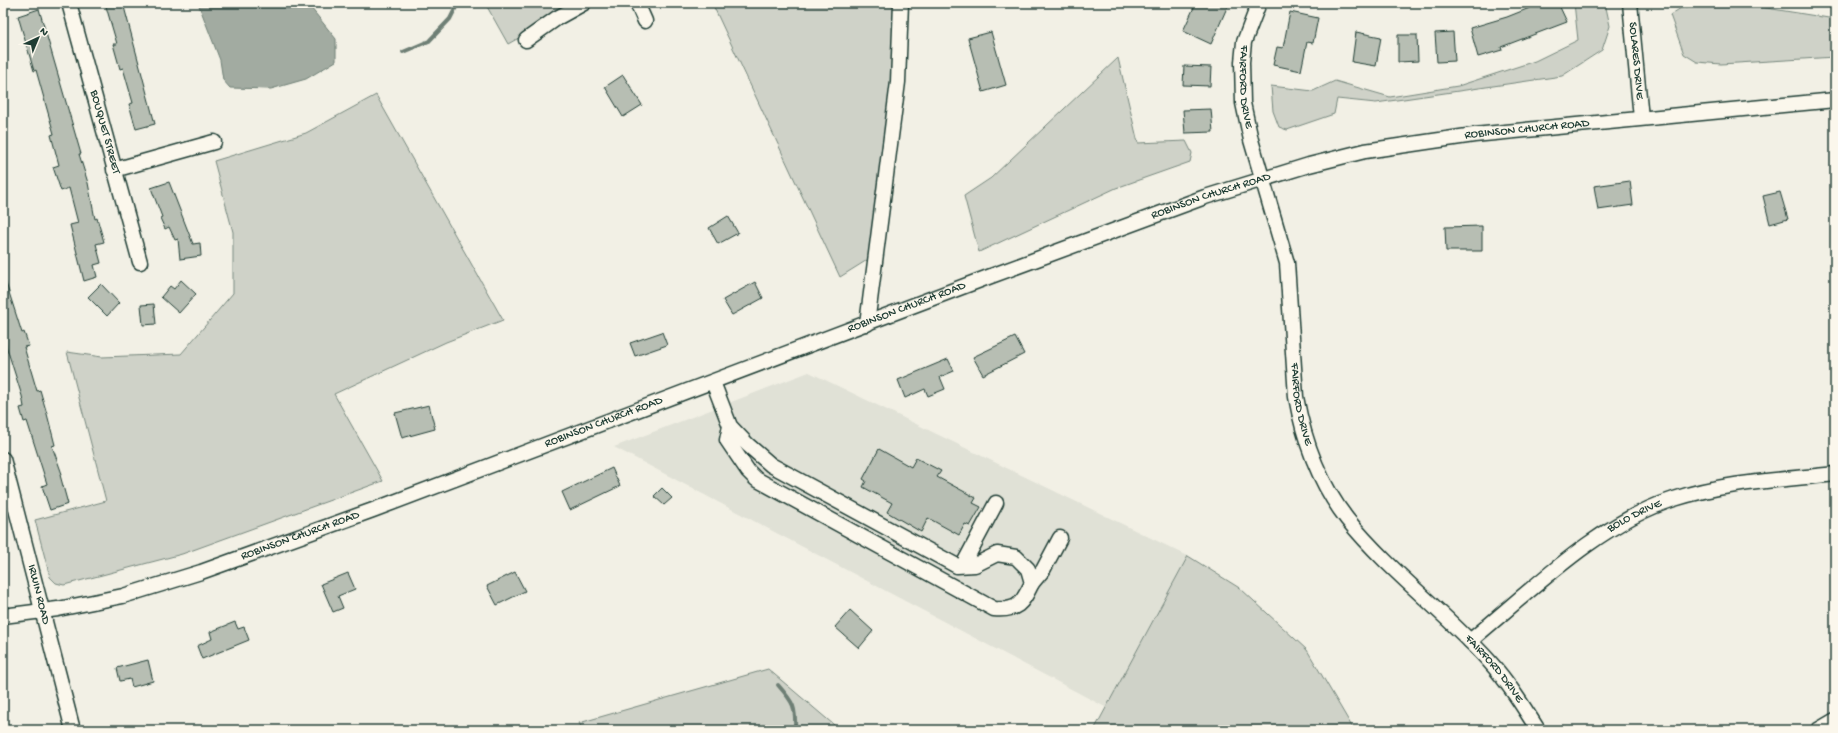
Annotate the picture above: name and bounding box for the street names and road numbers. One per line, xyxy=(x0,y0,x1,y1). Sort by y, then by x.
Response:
street label: SOLARES DRIVE xyxy=(1625,21,1646,101)
street label: FAIRFORD DRIVE xyxy=(1235,44,1255,130)
street label: BOUQUET STREET xyxy=(86,88,123,177)
street label: ROBINSON CHURCH ROAD xyxy=(1464,117,1590,143)
street label: ROBINSON CHURCH ROAD xyxy=(1149,170,1273,223)
street label: ROBINSON CHURCH ROAD xyxy=(846,279,968,337)
street label: FAIRFORD DRIVE xyxy=(1287,361,1315,448)
street label: ROBINSON CHURCH ROAD xyxy=(543,394,665,451)
street label: BOLO DRIVE xyxy=(1604,497,1664,537)
street label: ROBINSON CHURCH ROAD xyxy=(239,508,362,564)
street label: IRWIN ROAD xyxy=(24,563,53,626)
street label: FAIRFORD DRIVE xyxy=(1461,632,1526,706)

